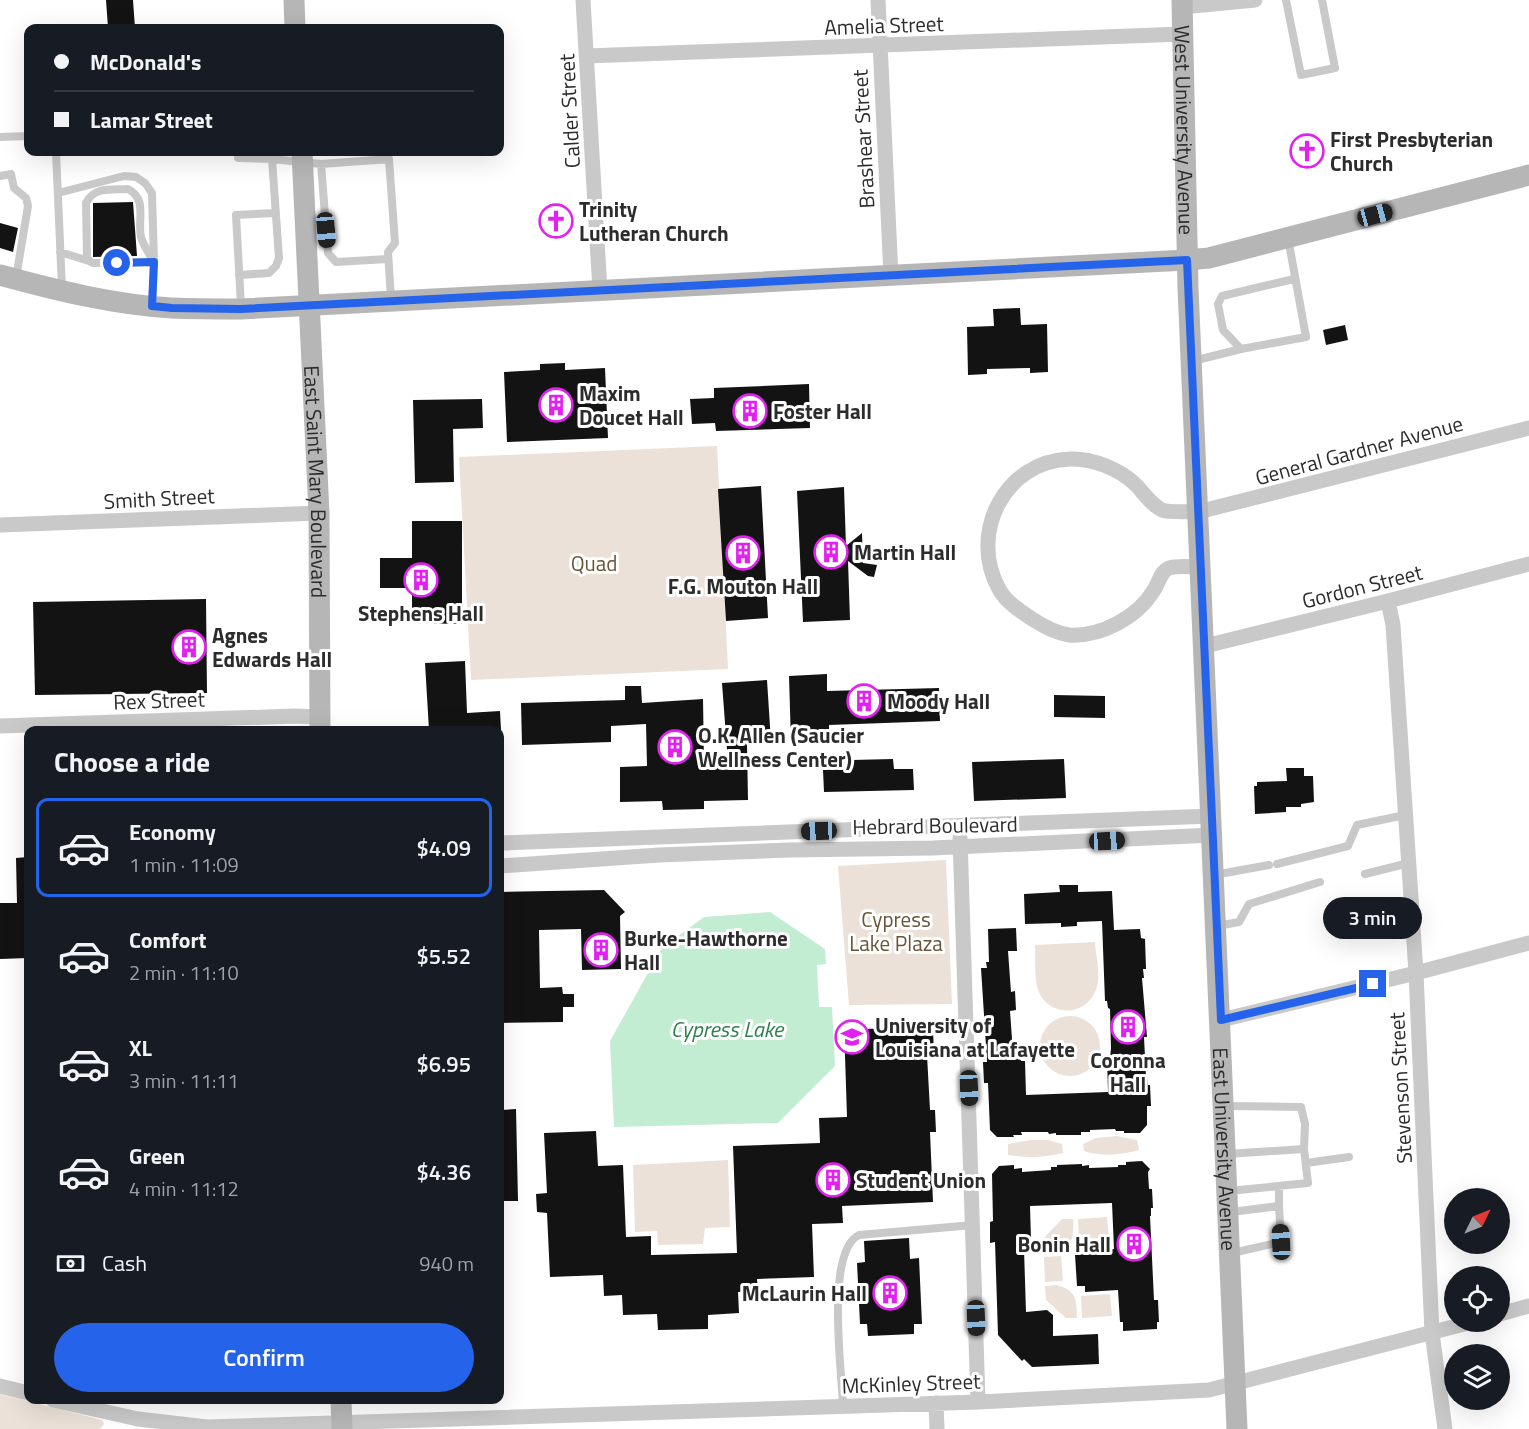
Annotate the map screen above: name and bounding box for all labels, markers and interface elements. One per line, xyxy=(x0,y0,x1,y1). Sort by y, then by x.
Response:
street label: Amelia Street xyxy=(824,7,945,43)
street label: West University Avenue xyxy=(1167,25,1203,235)
text: McDonald's xyxy=(90,45,201,79)
street label: Calder Street xyxy=(550,52,588,169)
street label: Brashear Street xyxy=(843,68,883,209)
text: Lamar Street xyxy=(90,103,213,137)
place label: First Presbyterian Church xyxy=(1330,123,1493,179)
church icon: First Presbyterian Church xyxy=(1289,133,1325,169)
place label: Trinity Lutheran Church xyxy=(579,193,729,249)
car xyxy=(1355,202,1395,228)
church icon: Trinity Lutheran Church xyxy=(538,203,574,239)
car xyxy=(315,211,337,249)
route start xyxy=(103,249,130,276)
street label: East Saint Mary Boulevard xyxy=(296,365,335,598)
place label: Maxim Doucet Hall xyxy=(579,377,684,433)
building icon: Maxim Doucet Hall xyxy=(538,387,574,423)
building icon: Foster Hall xyxy=(732,393,768,429)
place label: Foster Hall xyxy=(773,395,872,427)
street label: General Gardner Avenue xyxy=(1252,407,1466,493)
street label: Smith Street xyxy=(103,479,216,517)
building icon: Martin Hall xyxy=(813,534,849,570)
building icon: F.G. Mouton Hall xyxy=(725,535,761,571)
place label: Martin Hall xyxy=(854,536,956,568)
park label: Quad xyxy=(571,547,617,579)
street label: Gordon Street xyxy=(1298,555,1426,616)
building icon: Stephens Hall xyxy=(403,562,439,598)
place label: F.G. Mouton Hall xyxy=(668,570,818,602)
place label: Stephens Hall xyxy=(358,597,484,629)
place label: Agnes Edwards Hall xyxy=(212,619,332,675)
building icon: Agnes Edwards Hall xyxy=(171,629,207,665)
street label: Rex Street xyxy=(113,682,206,718)
building icon: Moody Hall xyxy=(846,683,882,719)
place label: Moody Hall xyxy=(887,685,990,717)
place label: O.K. Allen (Saucier Wellness Center) xyxy=(698,719,864,775)
building icon: O.K. Allen (Saucier Wellness Center) xyxy=(657,729,693,765)
text: Choose a ride xyxy=(54,741,210,782)
street label: Hebrard Boulevard xyxy=(852,808,1018,842)
text: Economy xyxy=(129,815,216,849)
icon: car xyxy=(57,821,111,875)
car xyxy=(801,821,837,841)
text: $4.09 xyxy=(416,831,471,865)
car xyxy=(1089,831,1125,851)
text: 1 min · 11:09 xyxy=(129,849,239,880)
callout: 3 min xyxy=(1324,897,1422,939)
text: 3 min xyxy=(1348,902,1397,933)
park label: Cypress Lake Plaza xyxy=(849,903,943,959)
place label: Burke-Hawthorne Hall xyxy=(624,922,788,978)
text: Comfort xyxy=(129,923,207,957)
icon: car xyxy=(57,929,111,983)
building icon: Burke-Hawthorne Hall xyxy=(583,932,619,968)
text: $5.52 xyxy=(416,939,471,973)
text: 2 min · 11:10 xyxy=(129,957,239,988)
route end xyxy=(1359,970,1386,997)
place label: University of Louisiana at Lafayette xyxy=(875,1009,1075,1065)
building icon: Coronna Hall xyxy=(1110,1009,1146,1045)
street label: Stevenson Street xyxy=(1380,1011,1420,1165)
water label: Cypress Lake xyxy=(671,1012,785,1046)
school or university icon: University of Louisiana at Lafayette xyxy=(834,1019,870,1055)
text: XL xyxy=(129,1031,152,1065)
icon: car xyxy=(57,1037,111,1091)
place label: Coronna Hall xyxy=(1090,1044,1166,1100)
text: $6.95 xyxy=(416,1047,471,1081)
street label: East University Avenue xyxy=(1205,1047,1245,1251)
text: 3 min · 11:11 xyxy=(129,1065,239,1096)
car xyxy=(959,1070,979,1106)
text: Green xyxy=(129,1139,185,1173)
icon: car xyxy=(57,1145,111,1199)
text: $4.36 xyxy=(416,1155,471,1189)
building icon: Student Union xyxy=(815,1162,851,1198)
place label: Student Union xyxy=(856,1164,986,1196)
text: 4 min · 11:12 xyxy=(129,1173,239,1204)
north arrow xyxy=(1444,1188,1510,1254)
map controls xyxy=(1444,1188,1510,1410)
car xyxy=(1271,1224,1291,1260)
building icon: Bonin Hall xyxy=(1116,1226,1152,1262)
place label: Bonin Hall xyxy=(1017,1228,1111,1260)
text: Cash xyxy=(102,1246,147,1280)
icon: cash xyxy=(54,1247,87,1280)
text: 940 m xyxy=(419,1248,474,1279)
button: locate xyxy=(1444,1266,1510,1332)
building icon: McLaurin Hall xyxy=(872,1275,908,1311)
place label: McLaurin Hall xyxy=(742,1277,867,1309)
car xyxy=(966,1300,986,1336)
button: Confirm xyxy=(54,1323,474,1392)
button: layers xyxy=(1444,1344,1510,1410)
street label: McKinley Street xyxy=(841,1365,981,1401)

